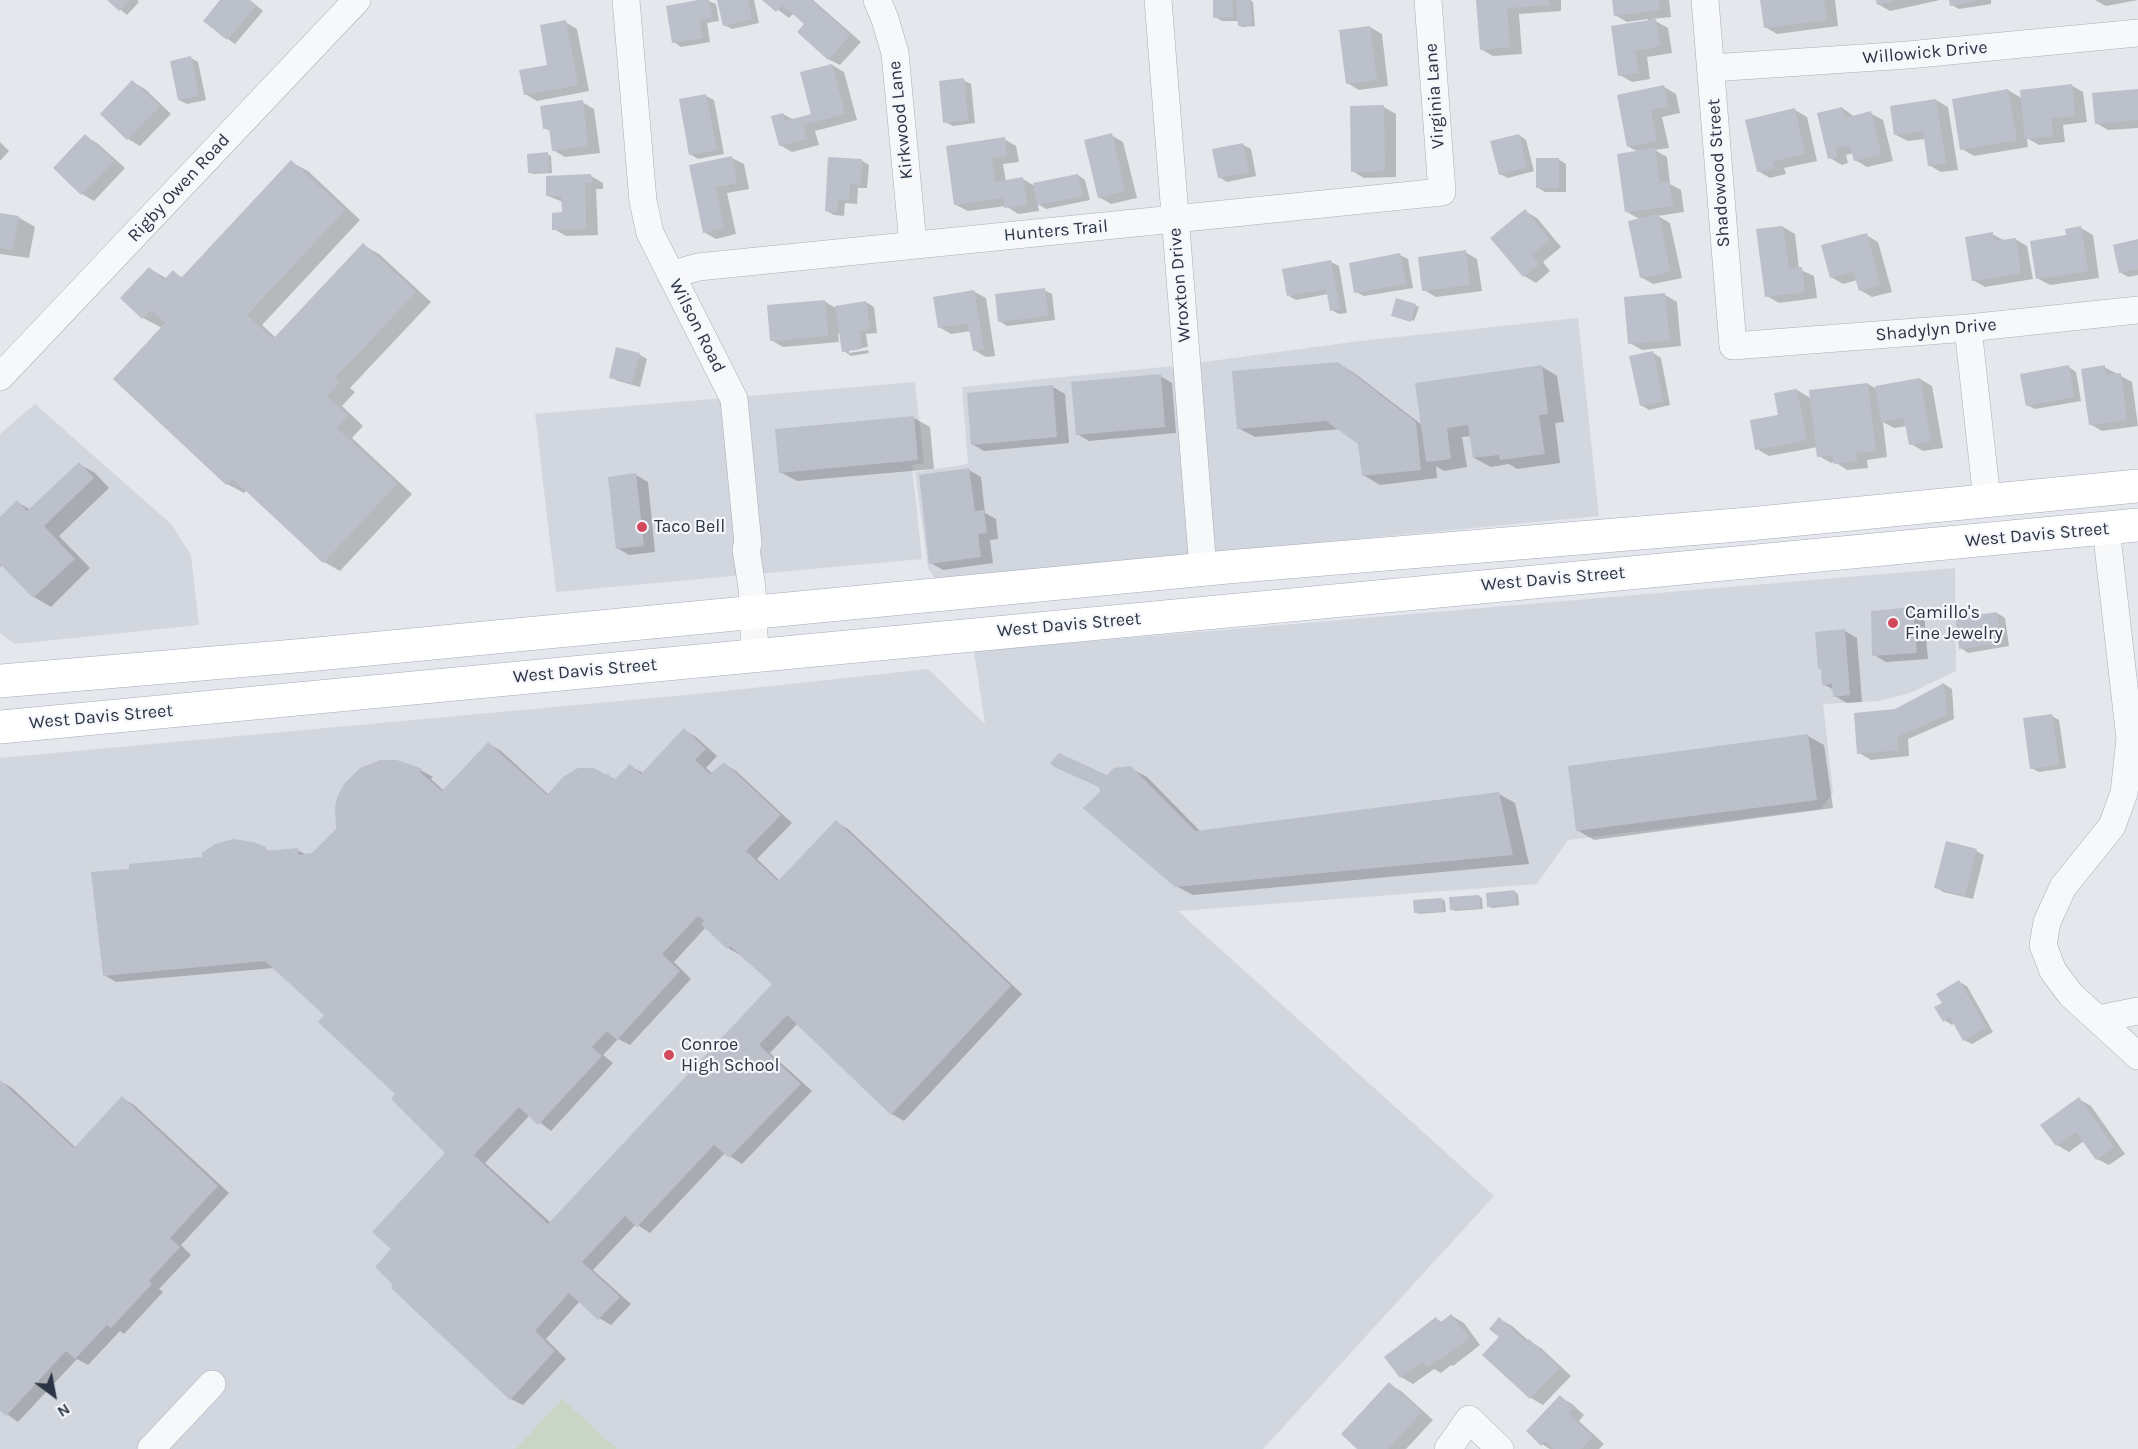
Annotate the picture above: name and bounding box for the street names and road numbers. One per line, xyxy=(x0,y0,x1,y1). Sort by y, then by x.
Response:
street label: Willowick Drive xyxy=(1862,37,1988,69)
street label: Virginia Lane xyxy=(1421,42,1449,150)
street label: Kirkwood Lane xyxy=(884,60,918,180)
street label: Shadowood Street xyxy=(1703,98,1735,248)
street label: Rigby Owen Road xyxy=(123,129,235,247)
street label: Hunters Trail xyxy=(1003,216,1109,246)
street label: Wroxton Drive xyxy=(1164,227,1196,343)
street label: Wilson Road xyxy=(664,275,730,377)
street label: Shadylyn Drive xyxy=(1875,314,1997,346)
street label: West Davis Street xyxy=(1964,518,2110,552)
street label: West Davis Street xyxy=(1480,562,1626,596)
street label: West Davis Street xyxy=(996,608,1142,642)
street label: West Davis Street xyxy=(512,654,658,688)
street label: West Davis Street xyxy=(28,700,174,734)

